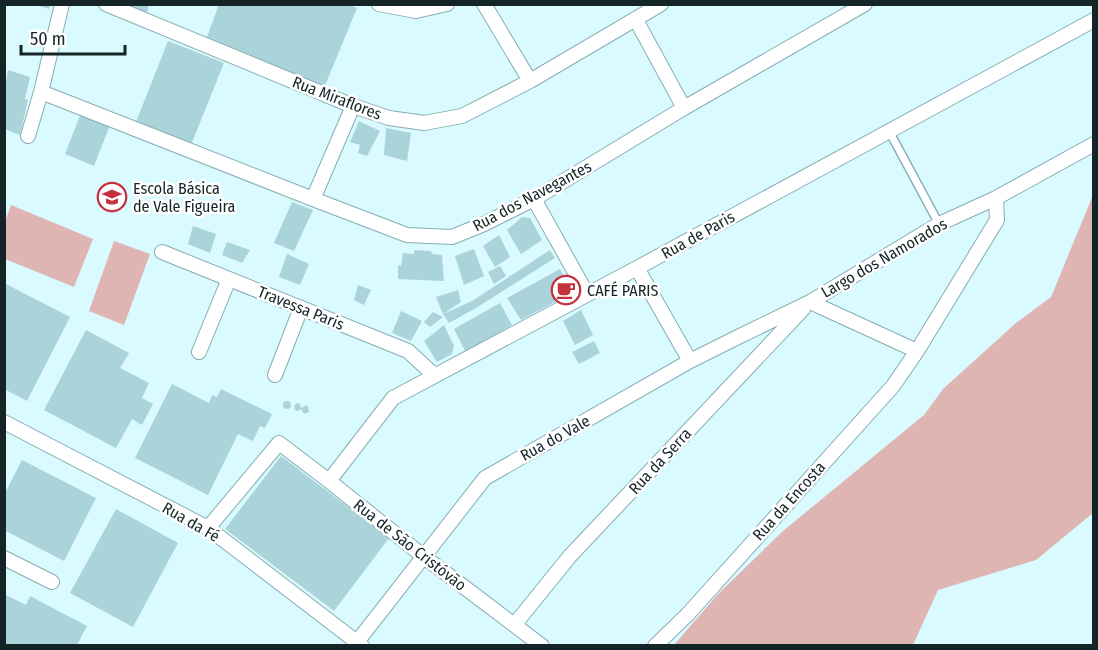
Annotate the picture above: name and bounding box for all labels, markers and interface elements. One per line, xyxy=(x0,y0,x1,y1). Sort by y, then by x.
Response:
scale bar xyxy=(21,18,124,56)
text: 50 m xyxy=(30,28,66,50)
street label: Rua Miraflores xyxy=(290,72,384,124)
street label: Rua dos Navegantes xyxy=(469,157,595,235)
place label: Escola Básica de Vale Figueira xyxy=(133,179,236,216)
school or university icon: Escola Básica de Vale Figueira xyxy=(96,181,128,213)
street label: Rua de Paris xyxy=(658,207,738,263)
street label: Largo dos Namorados xyxy=(818,214,950,302)
cafe icon: CAFÉ PARIS xyxy=(550,274,582,306)
place label: CAFÉ PARIS xyxy=(587,281,659,300)
street label: Travessa Paris xyxy=(255,282,347,334)
street label: Rua do Vale xyxy=(517,411,593,465)
street label: Rua da Serra xyxy=(625,424,695,498)
street label: Rua da Encosta xyxy=(749,458,829,544)
street label: Rua de São Cristóvão xyxy=(350,495,470,595)
street label: Rua da Fé xyxy=(159,498,223,546)

